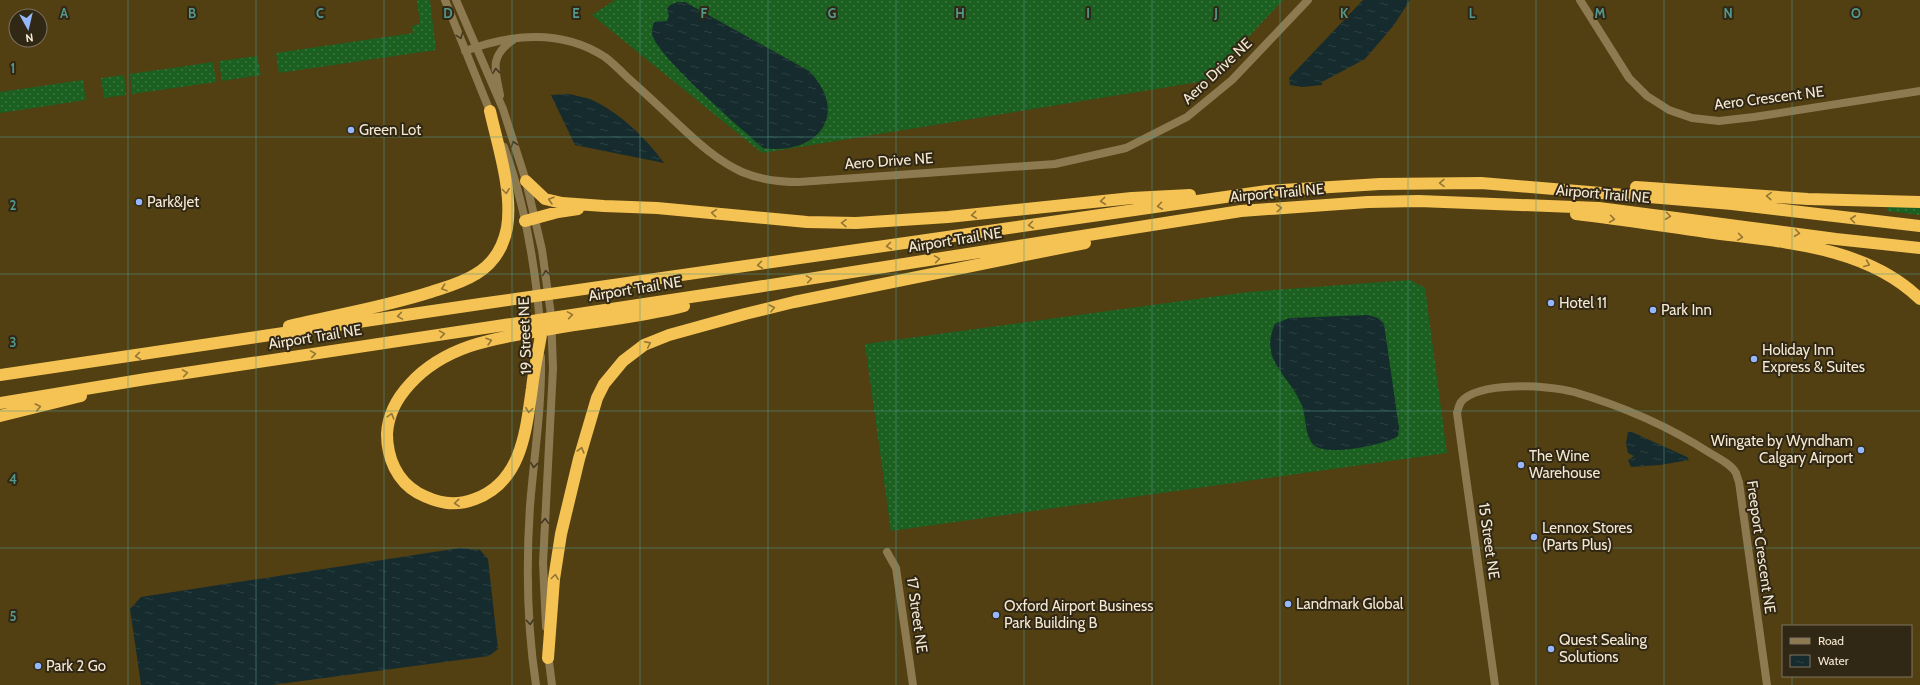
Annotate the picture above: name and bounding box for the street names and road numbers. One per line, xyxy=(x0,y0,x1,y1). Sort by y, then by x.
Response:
street label: Aero Drive NE xyxy=(1178,34,1256,108)
street label: Aero Crescent NE xyxy=(1713,82,1825,114)
street label: Aero Drive NE xyxy=(844,149,934,173)
street label: Airport Trail NE xyxy=(1229,180,1325,206)
street label: Airport Trail NE xyxy=(1555,181,1651,207)
street label: Airport Trail NE xyxy=(907,224,1003,256)
street label: Airport Trail NE xyxy=(587,273,683,305)
street label: 19 Street NE xyxy=(515,297,535,375)
street label: Airport Trail NE xyxy=(267,321,363,353)
street label: Freeport Crescent NE xyxy=(1743,479,1779,615)
street label: 15 Street NE xyxy=(1475,502,1503,580)
street label: 17 Street NE xyxy=(903,576,931,654)

